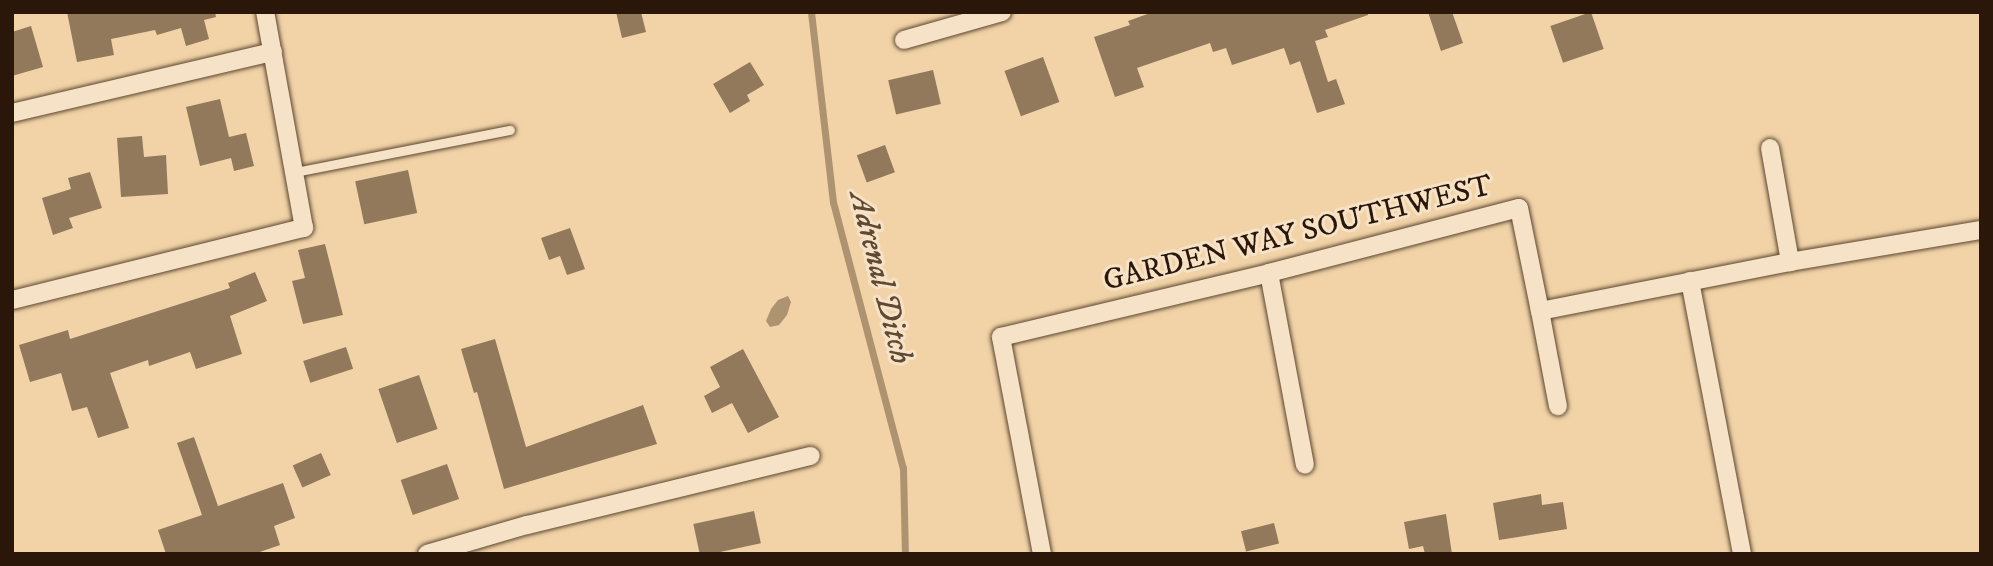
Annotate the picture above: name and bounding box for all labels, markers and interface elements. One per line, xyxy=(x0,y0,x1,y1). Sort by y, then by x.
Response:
street label: GARDEN WAY SOUTHWEST xyxy=(1100,168,1496,300)
water label: Adrenal Ditch xyxy=(840,188,920,368)

